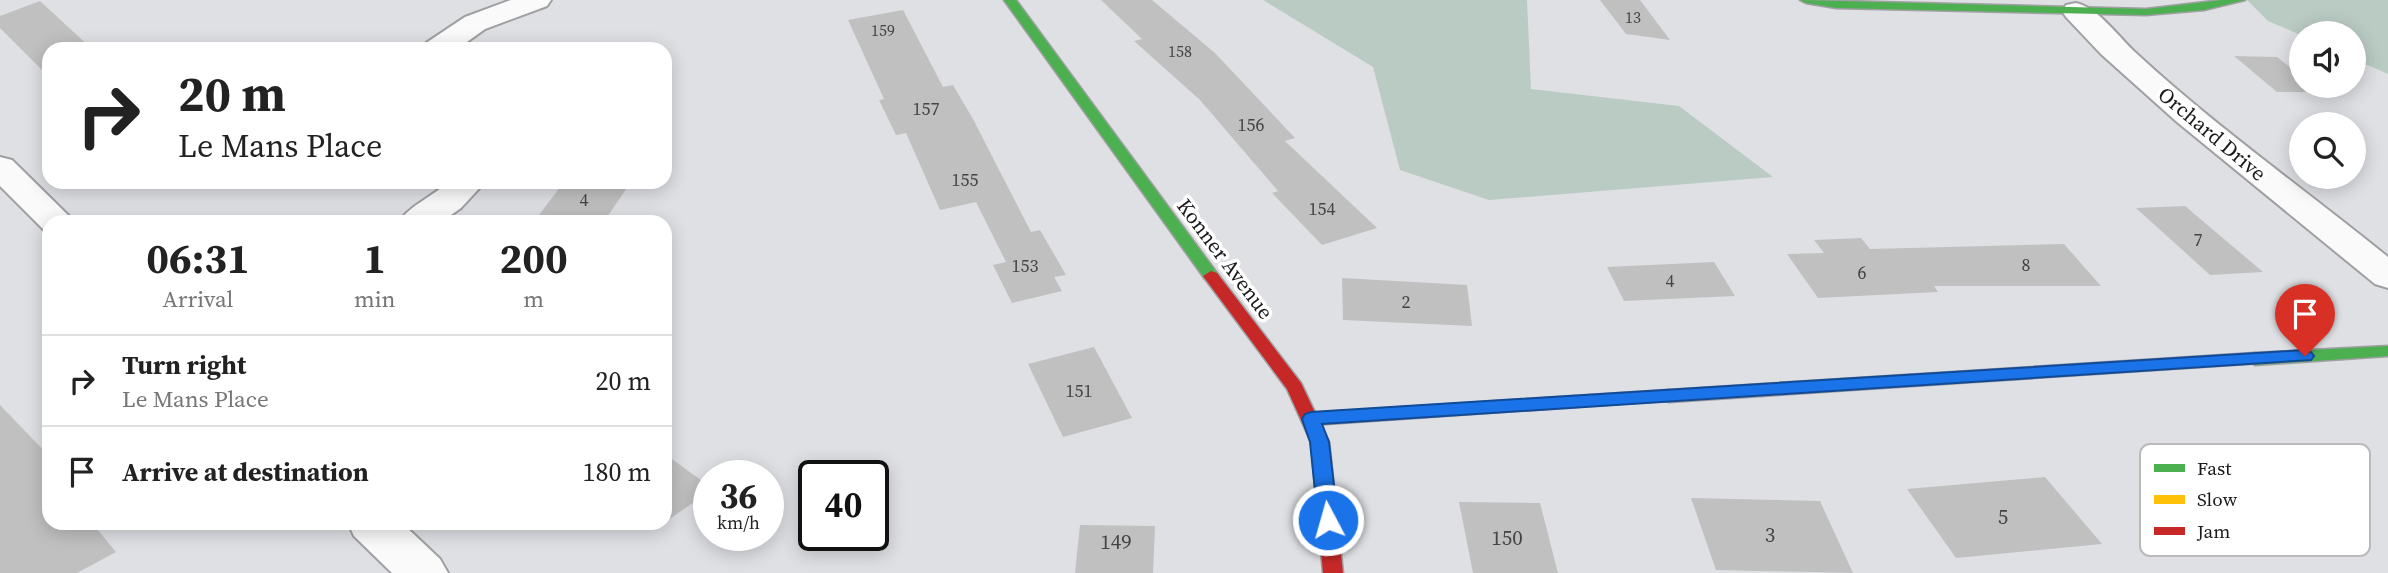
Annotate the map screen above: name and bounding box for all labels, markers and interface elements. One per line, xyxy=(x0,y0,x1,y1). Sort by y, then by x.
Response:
house number: 13 xyxy=(1625,6,1641,28)
house number: 159 xyxy=(871,19,895,41)
map controls xyxy=(2289,21,2366,189)
button: sound xyxy=(2289,21,2366,98)
house number: 158 xyxy=(1168,40,1192,62)
text: 20 m xyxy=(178,60,286,127)
icon: right xyxy=(63,70,154,161)
street label: Orchard Drive xyxy=(2152,80,2273,187)
house number: 157 xyxy=(913,96,940,121)
house number: 156 xyxy=(1238,112,1265,137)
button: search xyxy=(2289,112,2366,189)
text: Le Mans Place xyxy=(178,124,382,168)
house number: 155 xyxy=(952,167,979,192)
house number: 4 xyxy=(580,187,589,212)
street label: Konner Avenue xyxy=(1170,192,1280,325)
house number: 154 xyxy=(1309,196,1336,221)
house number: 7 xyxy=(2194,227,2203,252)
text: 06:31 xyxy=(146,229,250,287)
text: 1 xyxy=(363,229,386,287)
text: 200 xyxy=(500,229,568,287)
house number: 8 xyxy=(2022,252,2031,277)
house number: 153 xyxy=(1012,253,1039,278)
house number: 6 xyxy=(1858,260,1867,285)
house number: 4 xyxy=(1666,268,1675,293)
text: Arrival xyxy=(162,283,233,315)
text: min xyxy=(354,283,395,315)
text: m xyxy=(523,283,544,315)
pin xyxy=(2275,284,2335,356)
house number: 2 xyxy=(1402,289,1411,314)
icon: arrive xyxy=(2286,295,2324,333)
text: Turn right xyxy=(122,347,246,383)
icon: right xyxy=(63,362,101,400)
text: 20 m xyxy=(596,363,651,399)
house number: 151 xyxy=(1066,378,1093,403)
text: Le Mans Place xyxy=(122,383,269,415)
legend xyxy=(2140,444,2370,556)
icon: arrive xyxy=(63,453,101,491)
text: Arrive at destination xyxy=(122,454,369,490)
text: 180 m xyxy=(583,454,651,490)
text: Fast xyxy=(2197,455,2232,481)
speed limit sign: 40 xyxy=(798,460,889,551)
text: 36 xyxy=(720,472,757,520)
position arrow xyxy=(1291,483,1365,557)
text: Slow xyxy=(2197,486,2238,512)
house number: 5 xyxy=(1998,502,2008,531)
text: km/h xyxy=(717,510,760,535)
text: Jam xyxy=(2196,518,2230,544)
house number: 3 xyxy=(1765,520,1775,549)
house number: 150 xyxy=(1491,523,1523,552)
house number: 149 xyxy=(1100,527,1132,556)

